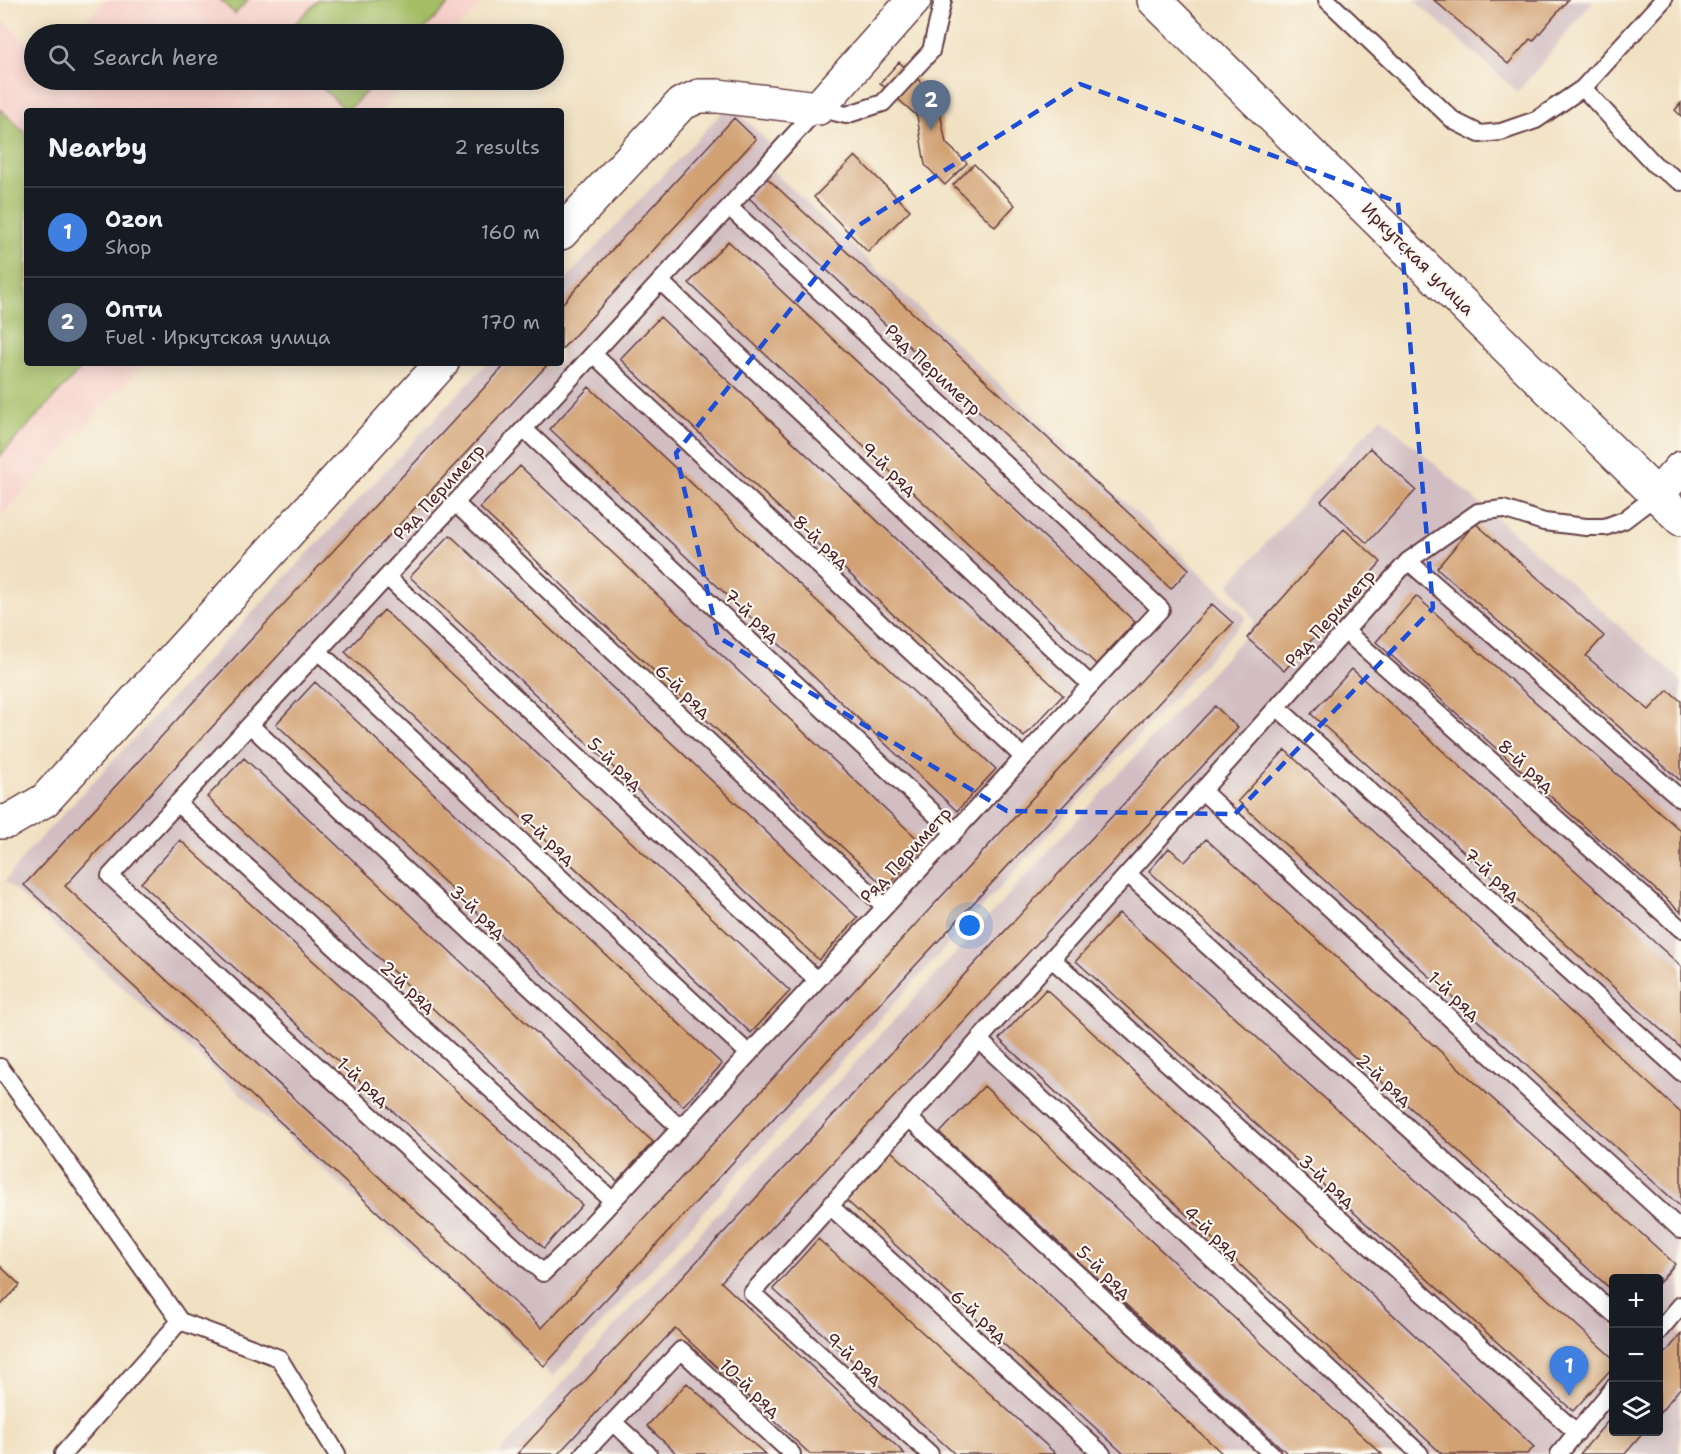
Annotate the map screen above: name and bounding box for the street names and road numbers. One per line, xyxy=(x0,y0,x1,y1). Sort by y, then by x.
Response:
street label: Иркутская улица xyxy=(1356,197,1480,321)
street label: Ряд Периметр xyxy=(879,319,987,421)
street label: 9-й ряд xyxy=(856,437,923,502)
street label: Ряд Периметр xyxy=(388,438,490,546)
street label: 8-й ряд xyxy=(788,510,855,575)
street label: Ряд Периметр xyxy=(1280,564,1380,672)
street label: 7-й ряд xyxy=(719,584,786,649)
street label: 6-й ряд xyxy=(650,659,717,724)
street label: 5-й ряд xyxy=(582,732,648,796)
street label: 8-й ряд xyxy=(1492,734,1560,798)
street label: Ряд Периметр xyxy=(855,801,957,909)
street label: 4-й ряд xyxy=(513,806,581,871)
street label: 7-й ряд xyxy=(1459,843,1526,907)
street label: 3-й ряд xyxy=(445,880,512,945)
street label: 2-й ряд xyxy=(375,955,442,1019)
street label: 1-й ряд xyxy=(1422,966,1486,1027)
street label: 2-й ряд xyxy=(1351,1048,1418,1112)
street label: 1-й ряд xyxy=(331,1052,395,1113)
street label: 3-й ряд xyxy=(1293,1149,1361,1213)
street label: 4-й ряд xyxy=(1178,1201,1246,1266)
street label: 5-й ряд xyxy=(1071,1240,1137,1304)
street label: 6-й ряд xyxy=(945,1284,1013,1348)
street label: 9-й ряд xyxy=(820,1327,888,1391)
street label: 10-й ряд xyxy=(714,1353,786,1423)

